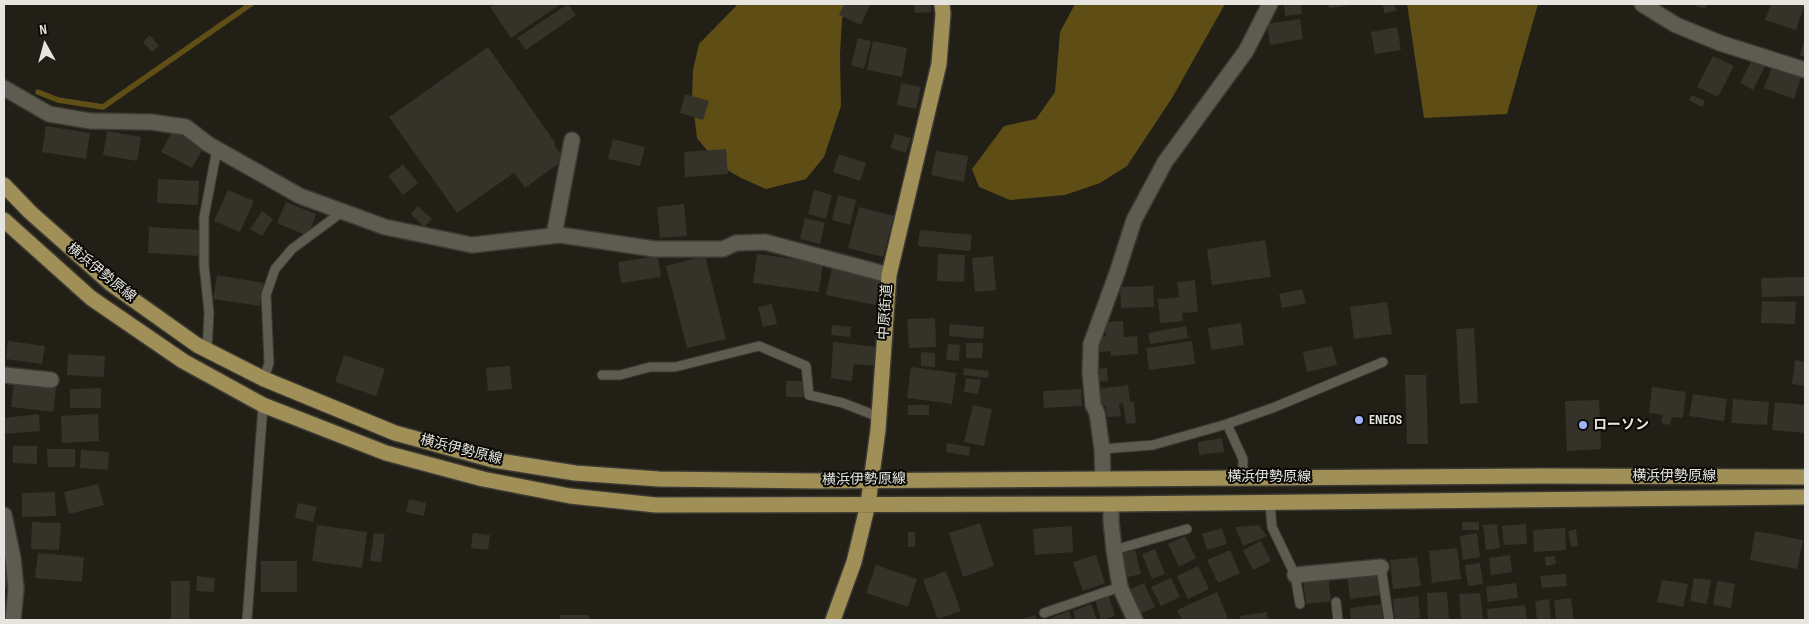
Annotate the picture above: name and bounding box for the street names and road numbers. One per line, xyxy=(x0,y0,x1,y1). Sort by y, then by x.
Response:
street label: 横浜伊勢原線 xyxy=(63,240,139,306)
street label: 中原街道 xyxy=(876,283,896,341)
street label: 横浜伊勢原線 xyxy=(418,432,504,468)
street label: 横浜伊勢原線 xyxy=(1632,468,1716,484)
street label: 横浜伊勢原線 xyxy=(1227,469,1311,485)
street label: 横浜伊勢原線 xyxy=(822,471,906,489)

